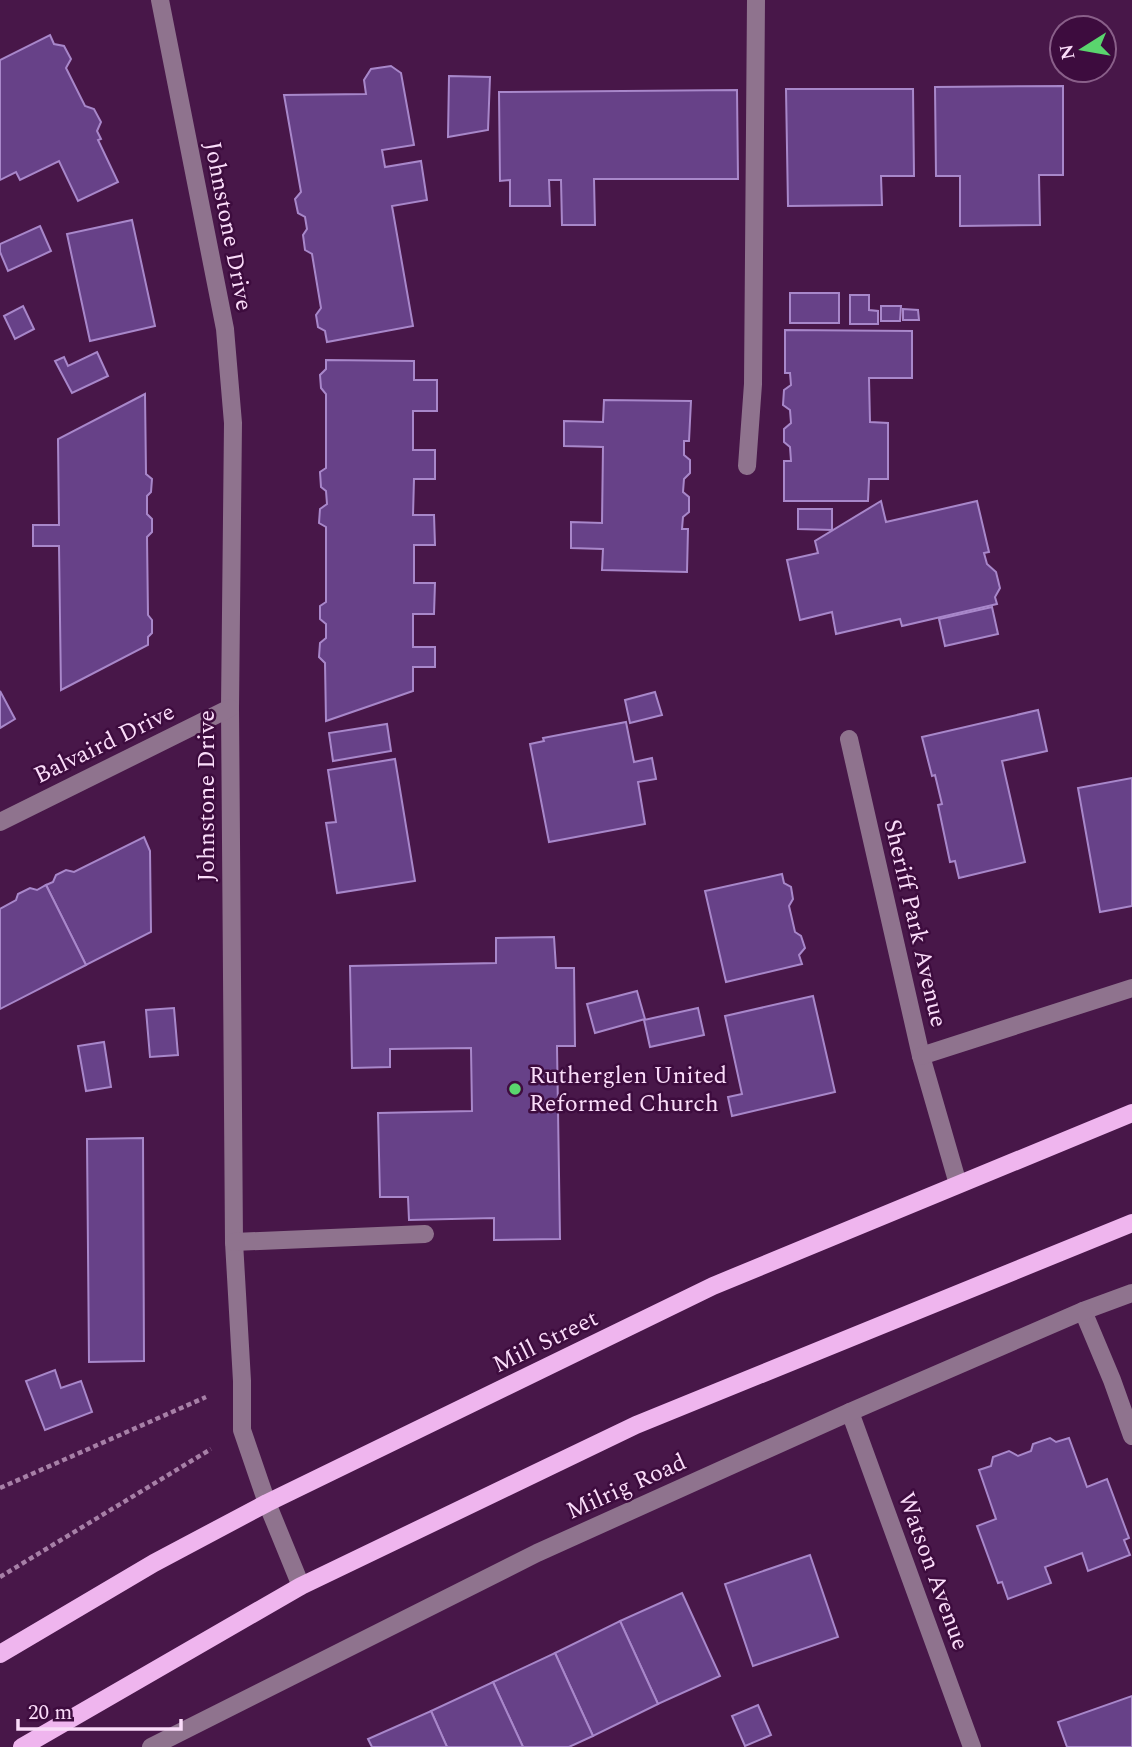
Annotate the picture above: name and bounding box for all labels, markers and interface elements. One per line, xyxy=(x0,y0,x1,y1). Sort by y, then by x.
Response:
north arrow xyxy=(1048,14,1118,84)
text: N xyxy=(1052,42,1083,62)
street label: Johnstone Drive xyxy=(194,138,262,314)
street label: Balvaird Drive xyxy=(28,694,181,794)
street label: Johnstone Drive xyxy=(189,710,225,882)
street label: Sheriff Park Avenue xyxy=(874,816,956,1031)
place label: Rutherglen United Reformed Church xyxy=(529,1058,727,1122)
marker: Rutherglen United Reformed Church xyxy=(507,1081,523,1097)
street label: Mill Street xyxy=(486,1301,604,1383)
street label: Milrig Road xyxy=(561,1444,692,1529)
street label: Watson Avenue xyxy=(888,1487,978,1655)
scale bar xyxy=(18,1688,180,1732)
text: 20 m xyxy=(28,1697,72,1729)

